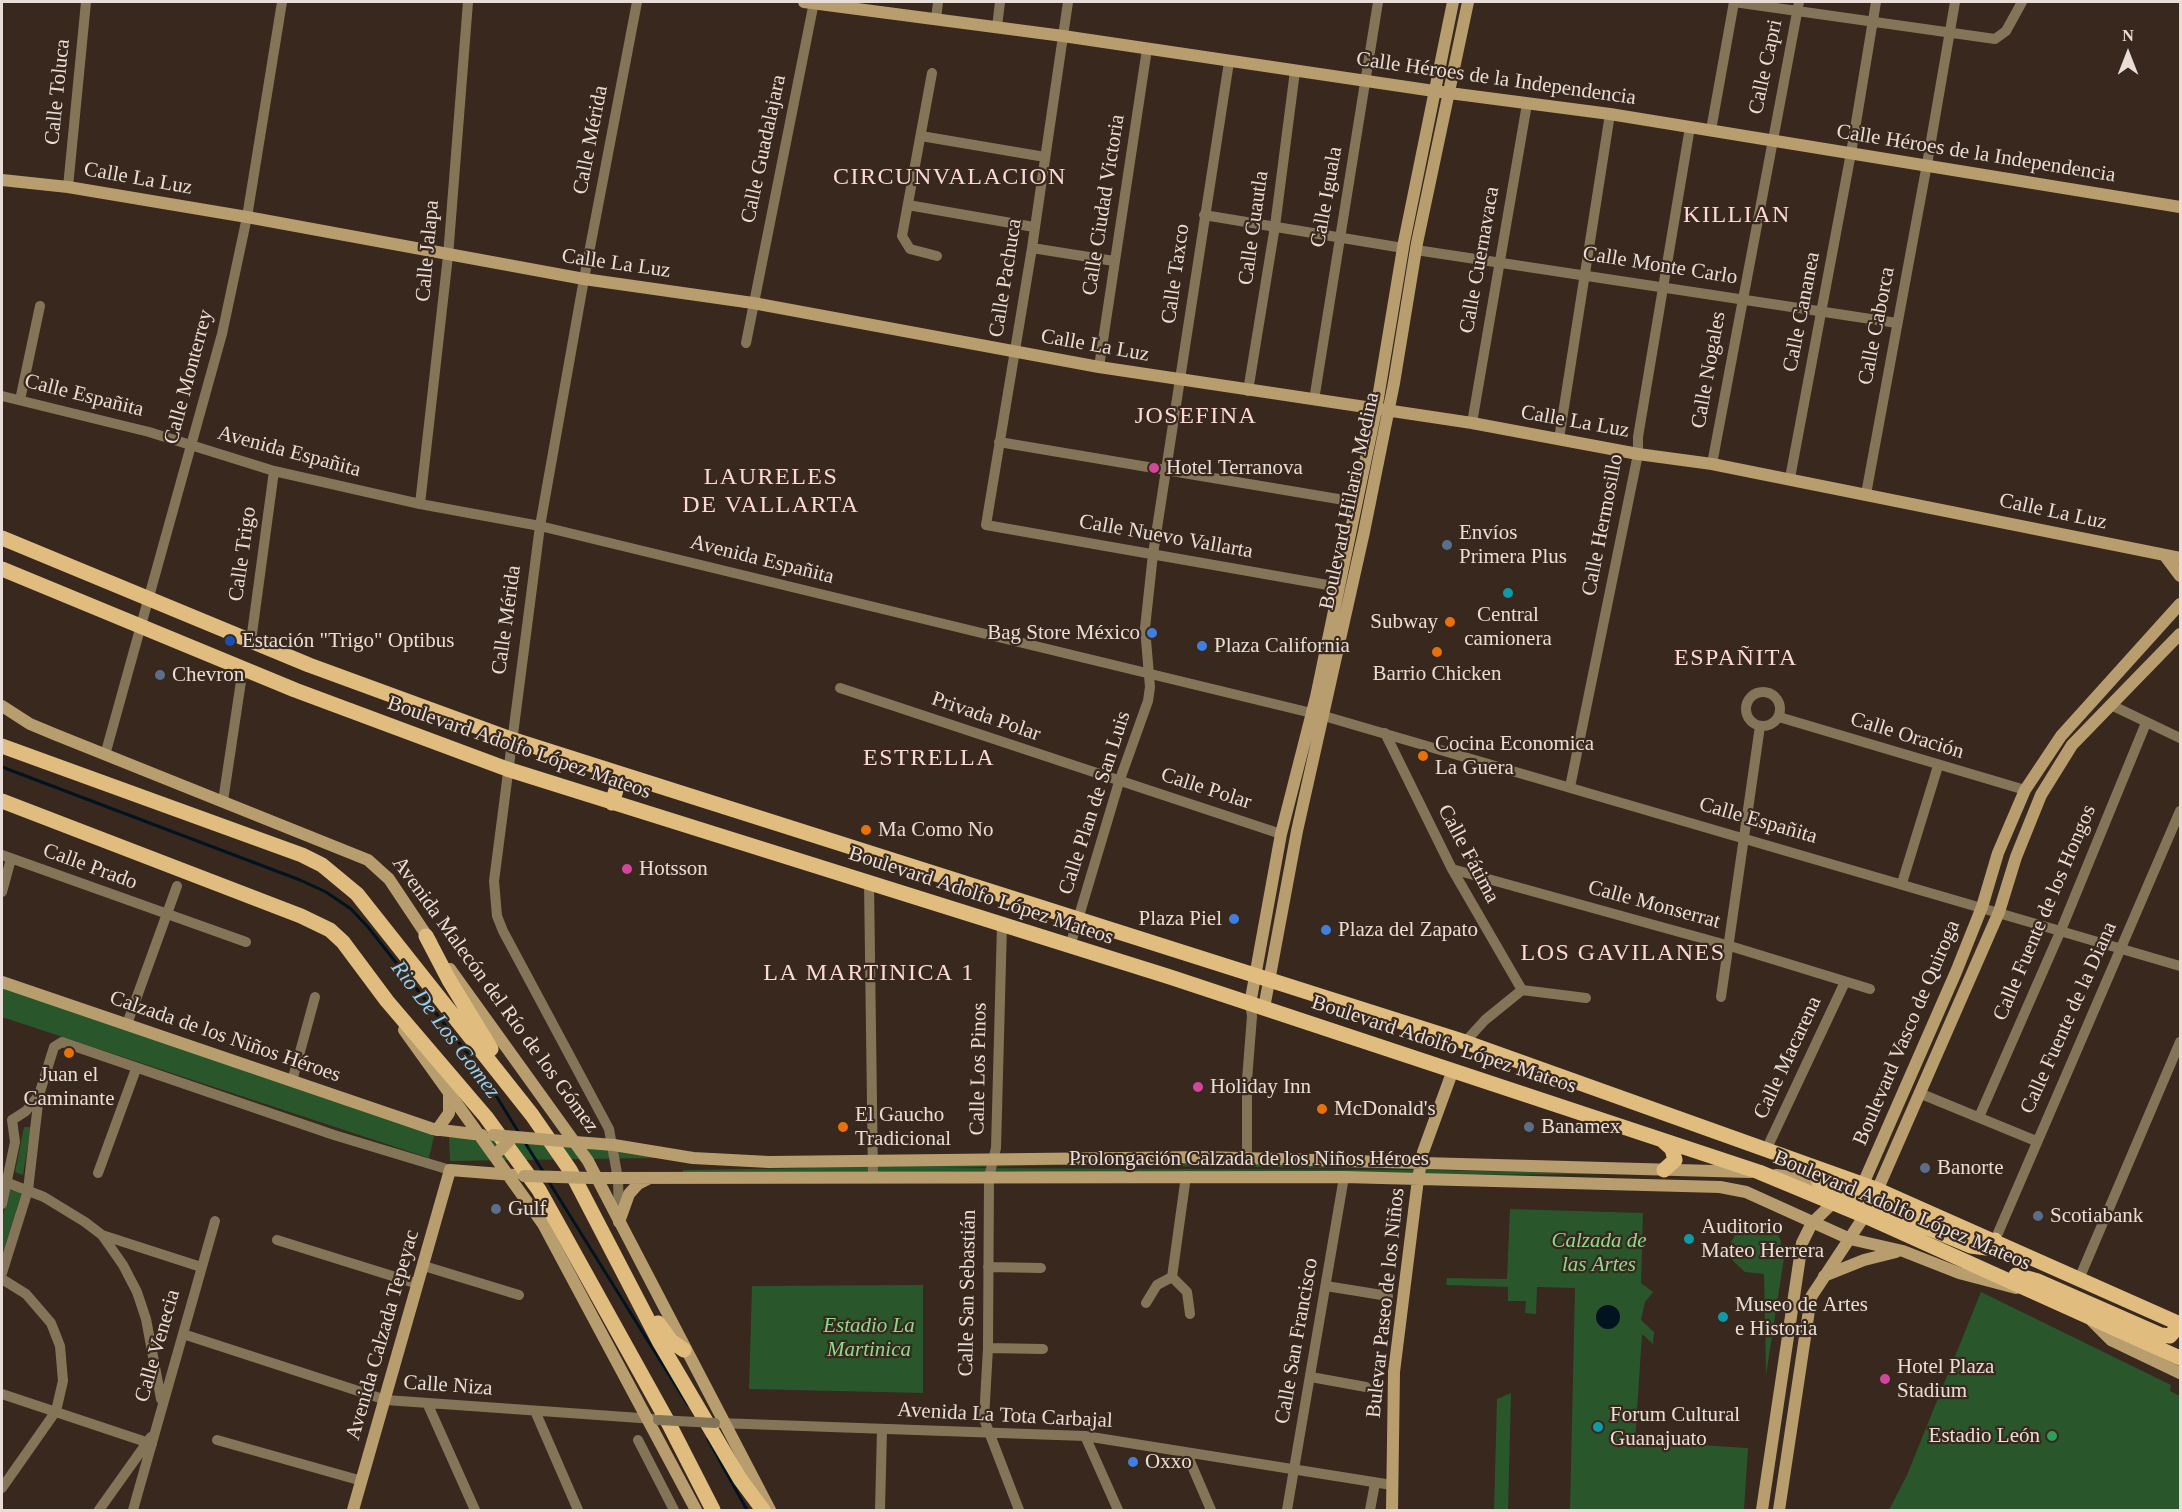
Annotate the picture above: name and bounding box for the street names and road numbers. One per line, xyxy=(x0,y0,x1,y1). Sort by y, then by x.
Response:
street label: Calle Capri xyxy=(1744,17,1788,117)
street label: Calle Toluca xyxy=(40,38,76,146)
street label: Calle Héroes de la Independencia xyxy=(1355,47,1637,111)
street label: Calle Guadalajara xyxy=(736,73,792,225)
street label: Calle Mérida xyxy=(568,84,614,196)
street label: Calle Ciudad Victoria xyxy=(1077,113,1131,297)
street label: Calle Héroes de la Independencia xyxy=(1835,119,2117,189)
street label: Calle Iguala xyxy=(1306,145,1348,249)
street label: Calle La Luz xyxy=(82,157,194,201)
street label: Calle Cuautla xyxy=(1234,169,1274,287)
street label: Calle Cuernavaca xyxy=(1455,185,1505,335)
street label: Calle Jalapa xyxy=(411,199,445,303)
street label: Calle Pachuca xyxy=(984,217,1028,339)
street label: Calle Taxco xyxy=(1157,222,1195,326)
street label: Calle Monte Carlo xyxy=(1581,241,1739,291)
street label: Calle La Luz xyxy=(560,244,672,284)
street label: Calle Cananea xyxy=(1778,250,1826,374)
street label: Calle Caborca xyxy=(1853,265,1901,387)
street label: Calle Monterrey xyxy=(159,307,219,447)
street label: Calle Nogales xyxy=(1686,310,1732,430)
street label: Calle La Luz xyxy=(1039,324,1151,368)
street label: Calle Españita xyxy=(22,369,146,423)
street label: Boulevard Hilario Medina xyxy=(1315,390,1385,612)
street label: Calle La Luz xyxy=(1519,400,1631,444)
street label: Avenida Españita xyxy=(215,421,363,483)
street label: Calle Hermosillo xyxy=(1577,452,1629,598)
street label: Calle La Luz xyxy=(1997,488,2109,536)
street label: Calle Trigo xyxy=(224,505,262,603)
street label: Calle Nuevo Vallarta xyxy=(1077,509,1255,565)
street label: Avenida Españita xyxy=(688,530,836,590)
street label: Calle Mérida xyxy=(487,564,527,676)
street label: Privada Polar xyxy=(928,687,1044,747)
street label: Boulevard Adolfo López Mateos xyxy=(384,691,654,805)
street label: Calle Oración xyxy=(1847,707,1967,765)
street label: Calle Plan de San Luis xyxy=(1053,708,1137,898)
street label: Calle Polar xyxy=(1157,763,1255,815)
street label: Calle Españita xyxy=(1696,792,1820,850)
street label: Calle Fátima xyxy=(1432,800,1504,908)
street label: Calle Fuente de los Hongos xyxy=(1988,801,2102,1025)
street label: Calle Prado xyxy=(39,838,141,896)
street label: Boulevard Adolfo López Mateos xyxy=(845,841,1117,951)
street label: Avenida Malecón del Río de los Gómez xyxy=(386,852,604,1138)
street label: Calle Monserrat xyxy=(1585,875,1723,935)
street label: Boulevard Vasco de Quiroga xyxy=(1848,917,1966,1149)
street label: Calle Fuente de la Diana xyxy=(2015,918,2123,1118)
street label: Calzada de los Niños Héroes xyxy=(106,986,344,1088)
street label: Boulevard Adolfo López Mateos xyxy=(1308,990,1580,1100)
street label: Calle Macarena xyxy=(1749,993,1827,1123)
street label: Calle Los Pinos xyxy=(965,1002,993,1136)
street label: Boulevard Adolfo López Mateos xyxy=(1770,1145,2034,1277)
street label: Prolongación Calzada de los Niños Héroes xyxy=(1069,1146,1429,1172)
street label: Bulevar Paseo de los Niños xyxy=(1361,1187,1411,1419)
street label: Calle San Sebastián xyxy=(954,1209,982,1377)
street label: Avenida Calzada Tepeyac xyxy=(341,1227,425,1443)
street label: Calle San Francisco xyxy=(1270,1256,1324,1426)
street label: Calle Venecia xyxy=(130,1287,186,1405)
street label: Calle Niza xyxy=(403,1370,493,1402)
street label: Avenida La Tota Carbajal xyxy=(897,1398,1113,1434)

